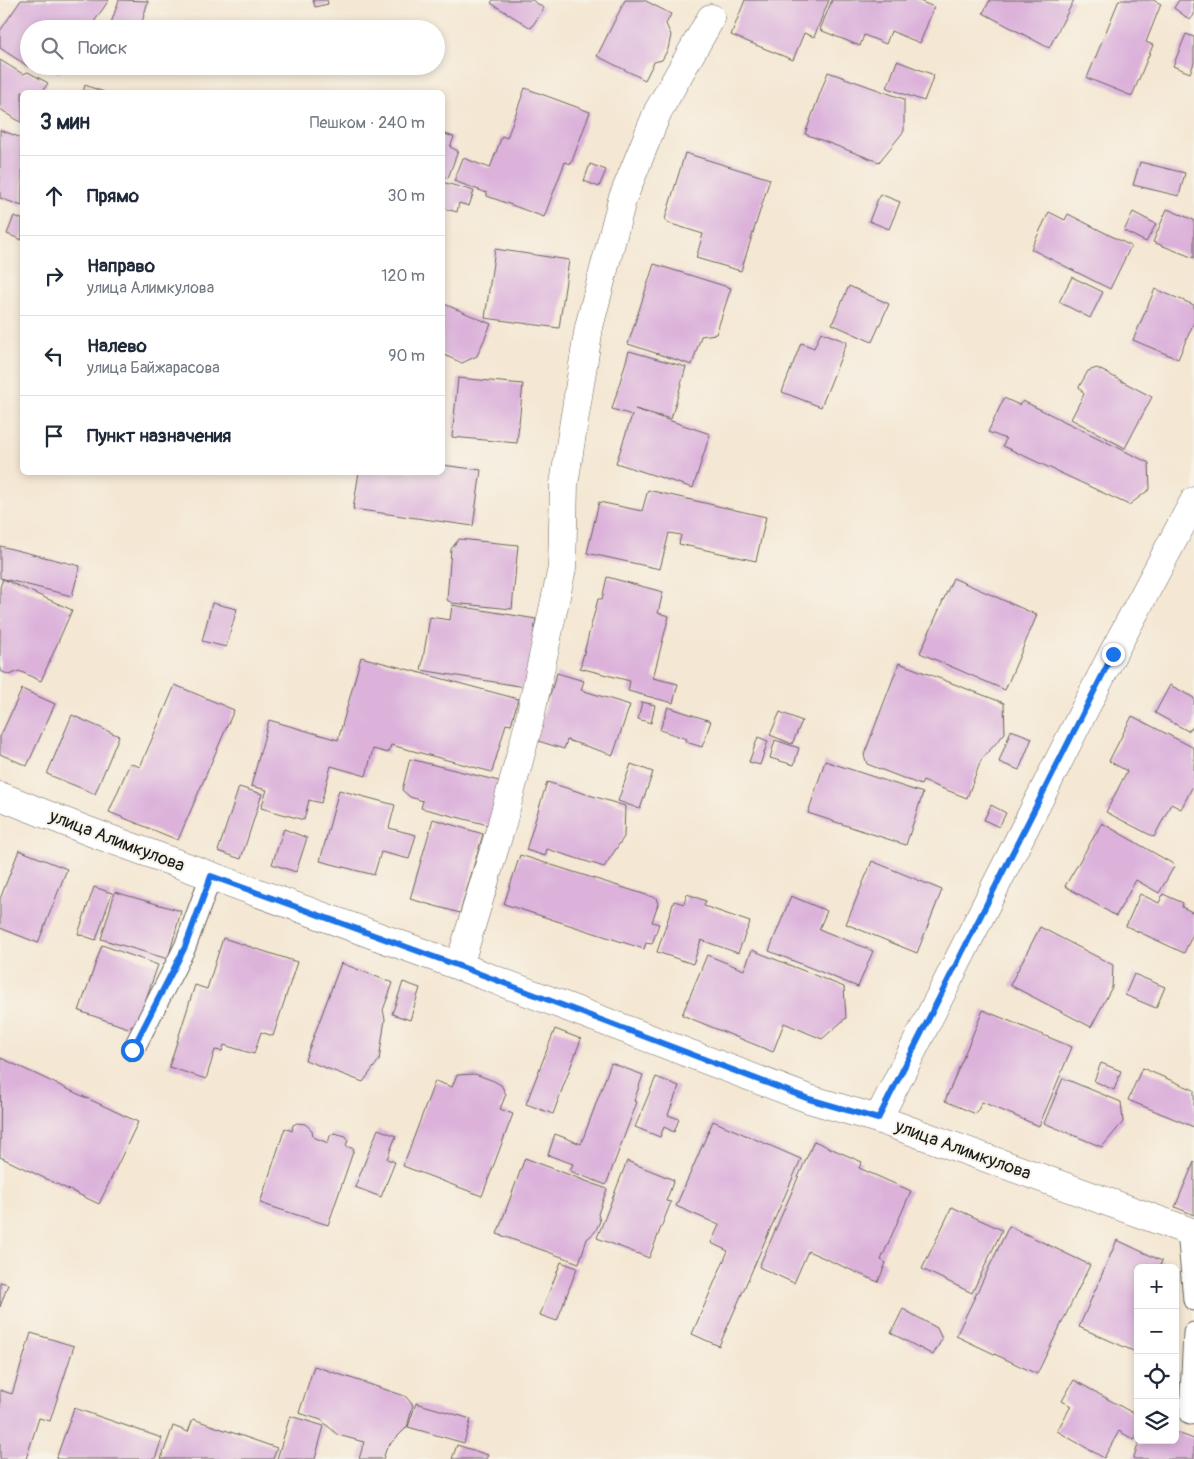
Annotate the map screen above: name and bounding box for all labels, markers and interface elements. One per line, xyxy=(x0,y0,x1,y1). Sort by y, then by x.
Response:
search box xyxy=(20,20,445,75)
icon: search xyxy=(38,34,66,62)
text: Поиск xyxy=(78,36,128,60)
text: 3 мин xyxy=(40,109,90,136)
text: Пешком · 240 m xyxy=(310,113,425,133)
icon: ahead xyxy=(40,182,68,210)
text: Прямо xyxy=(87,184,139,208)
text: 30 m xyxy=(387,186,425,206)
text: Направо xyxy=(87,254,155,278)
icon: right xyxy=(40,262,68,290)
text: 120 m xyxy=(381,266,425,286)
text: улица Алимкулова xyxy=(87,278,214,298)
text: Налево xyxy=(87,334,147,358)
icon: left xyxy=(40,342,68,370)
text: 90 m xyxy=(388,346,425,366)
text: улица Байжарасова xyxy=(87,358,220,378)
icon: arrive xyxy=(40,422,68,450)
text: Пункт назначения xyxy=(87,424,231,448)
route end xyxy=(1102,643,1125,666)
street label: улица Алимкулова xyxy=(45,804,188,877)
route start xyxy=(121,1039,144,1062)
street label: улица Алимкулова xyxy=(891,1114,1034,1185)
map controls xyxy=(1134,1264,1179,1444)
button: + xyxy=(1134,1264,1179,1309)
button: − xyxy=(1134,1309,1179,1354)
button: locate xyxy=(1134,1354,1179,1399)
button: layers xyxy=(1134,1399,1179,1444)

